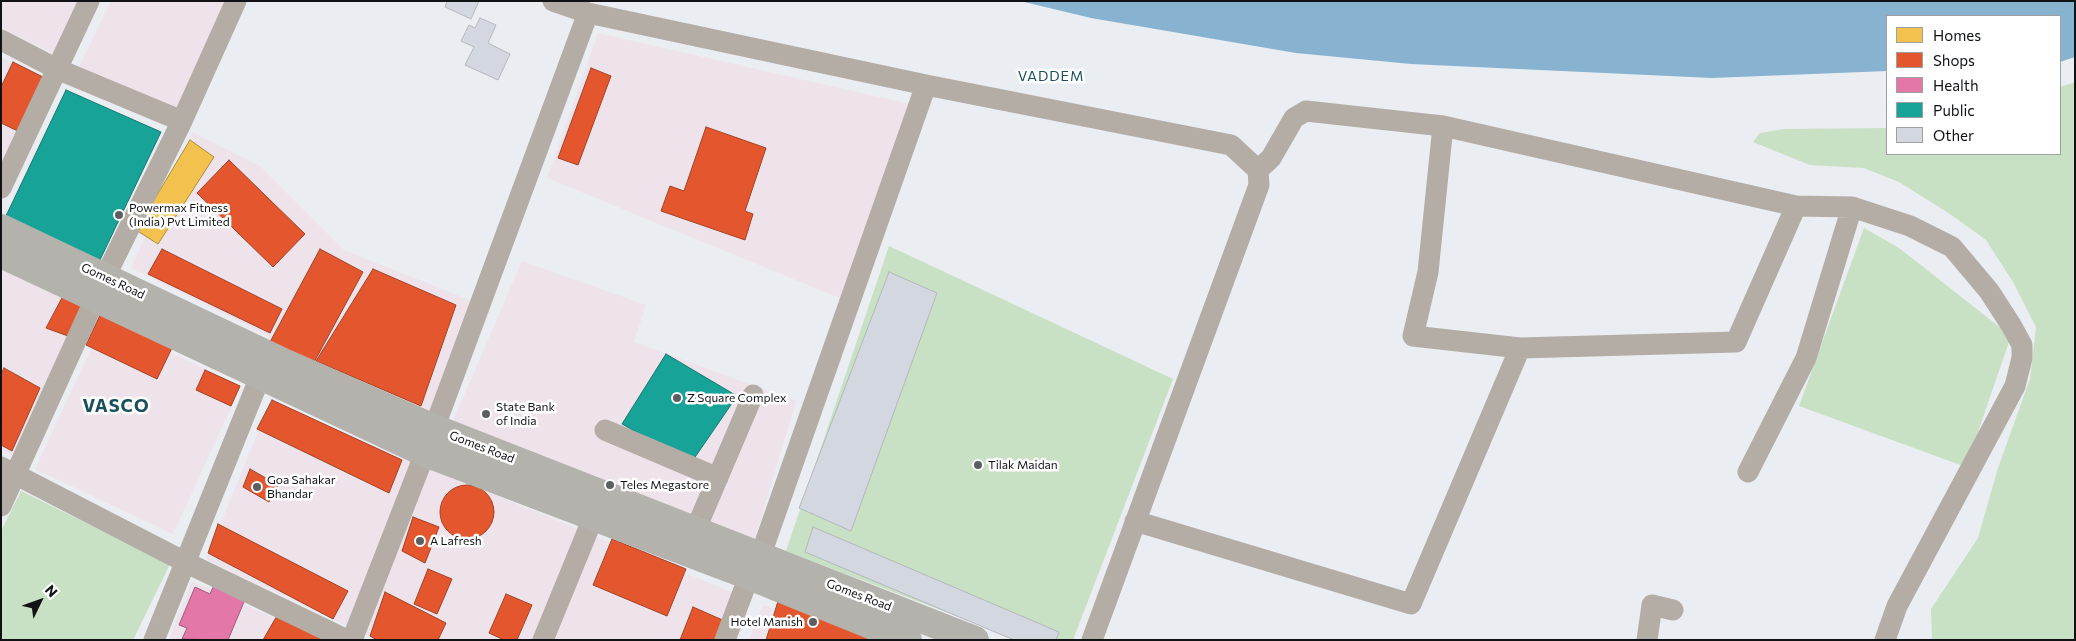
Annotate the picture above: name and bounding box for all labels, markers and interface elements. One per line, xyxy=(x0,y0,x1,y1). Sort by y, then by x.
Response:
legend xyxy=(1886,15,2061,155)
text: Homes xyxy=(1933,26,1981,44)
text: Shops xyxy=(1933,51,1975,69)
district label: VADDEM xyxy=(1017,68,1085,84)
text: Health xyxy=(1933,76,1979,94)
text: Public xyxy=(1933,101,1975,119)
text: Other xyxy=(1933,126,1974,144)
place label: Powermax Fitness (India) Pvt Limited xyxy=(129,201,230,229)
marker: Powermax Fitness (India) Pvt Limited xyxy=(113,209,125,221)
street label: Gomes Road xyxy=(79,260,147,302)
place label: Z Square Complex xyxy=(687,391,786,405)
marker: Z Square Complex xyxy=(671,392,683,404)
district label: VASCO xyxy=(82,395,150,417)
place label: State Bank of India xyxy=(496,400,555,428)
marker: State Bank of India xyxy=(480,408,492,420)
street label: Gomes Road xyxy=(447,428,517,466)
place label: Tilak Maidan xyxy=(988,458,1058,472)
marker: Tilak Maidan xyxy=(972,459,984,471)
place label: Goa Sahakar Bhandar xyxy=(267,473,336,501)
place label: Teles Megastore xyxy=(620,478,709,492)
marker: Teles Megastore xyxy=(604,479,616,491)
marker: Goa Sahakar Bhandar xyxy=(251,481,263,493)
place label: A Lafresh xyxy=(430,534,482,548)
marker: A Lafresh xyxy=(414,535,426,547)
north arrow xyxy=(15,576,65,626)
street label: Gomes Road xyxy=(824,576,894,614)
text: N xyxy=(42,581,61,600)
place label: Hotel Manish xyxy=(730,615,803,629)
marker: Hotel Manish xyxy=(807,616,819,628)

